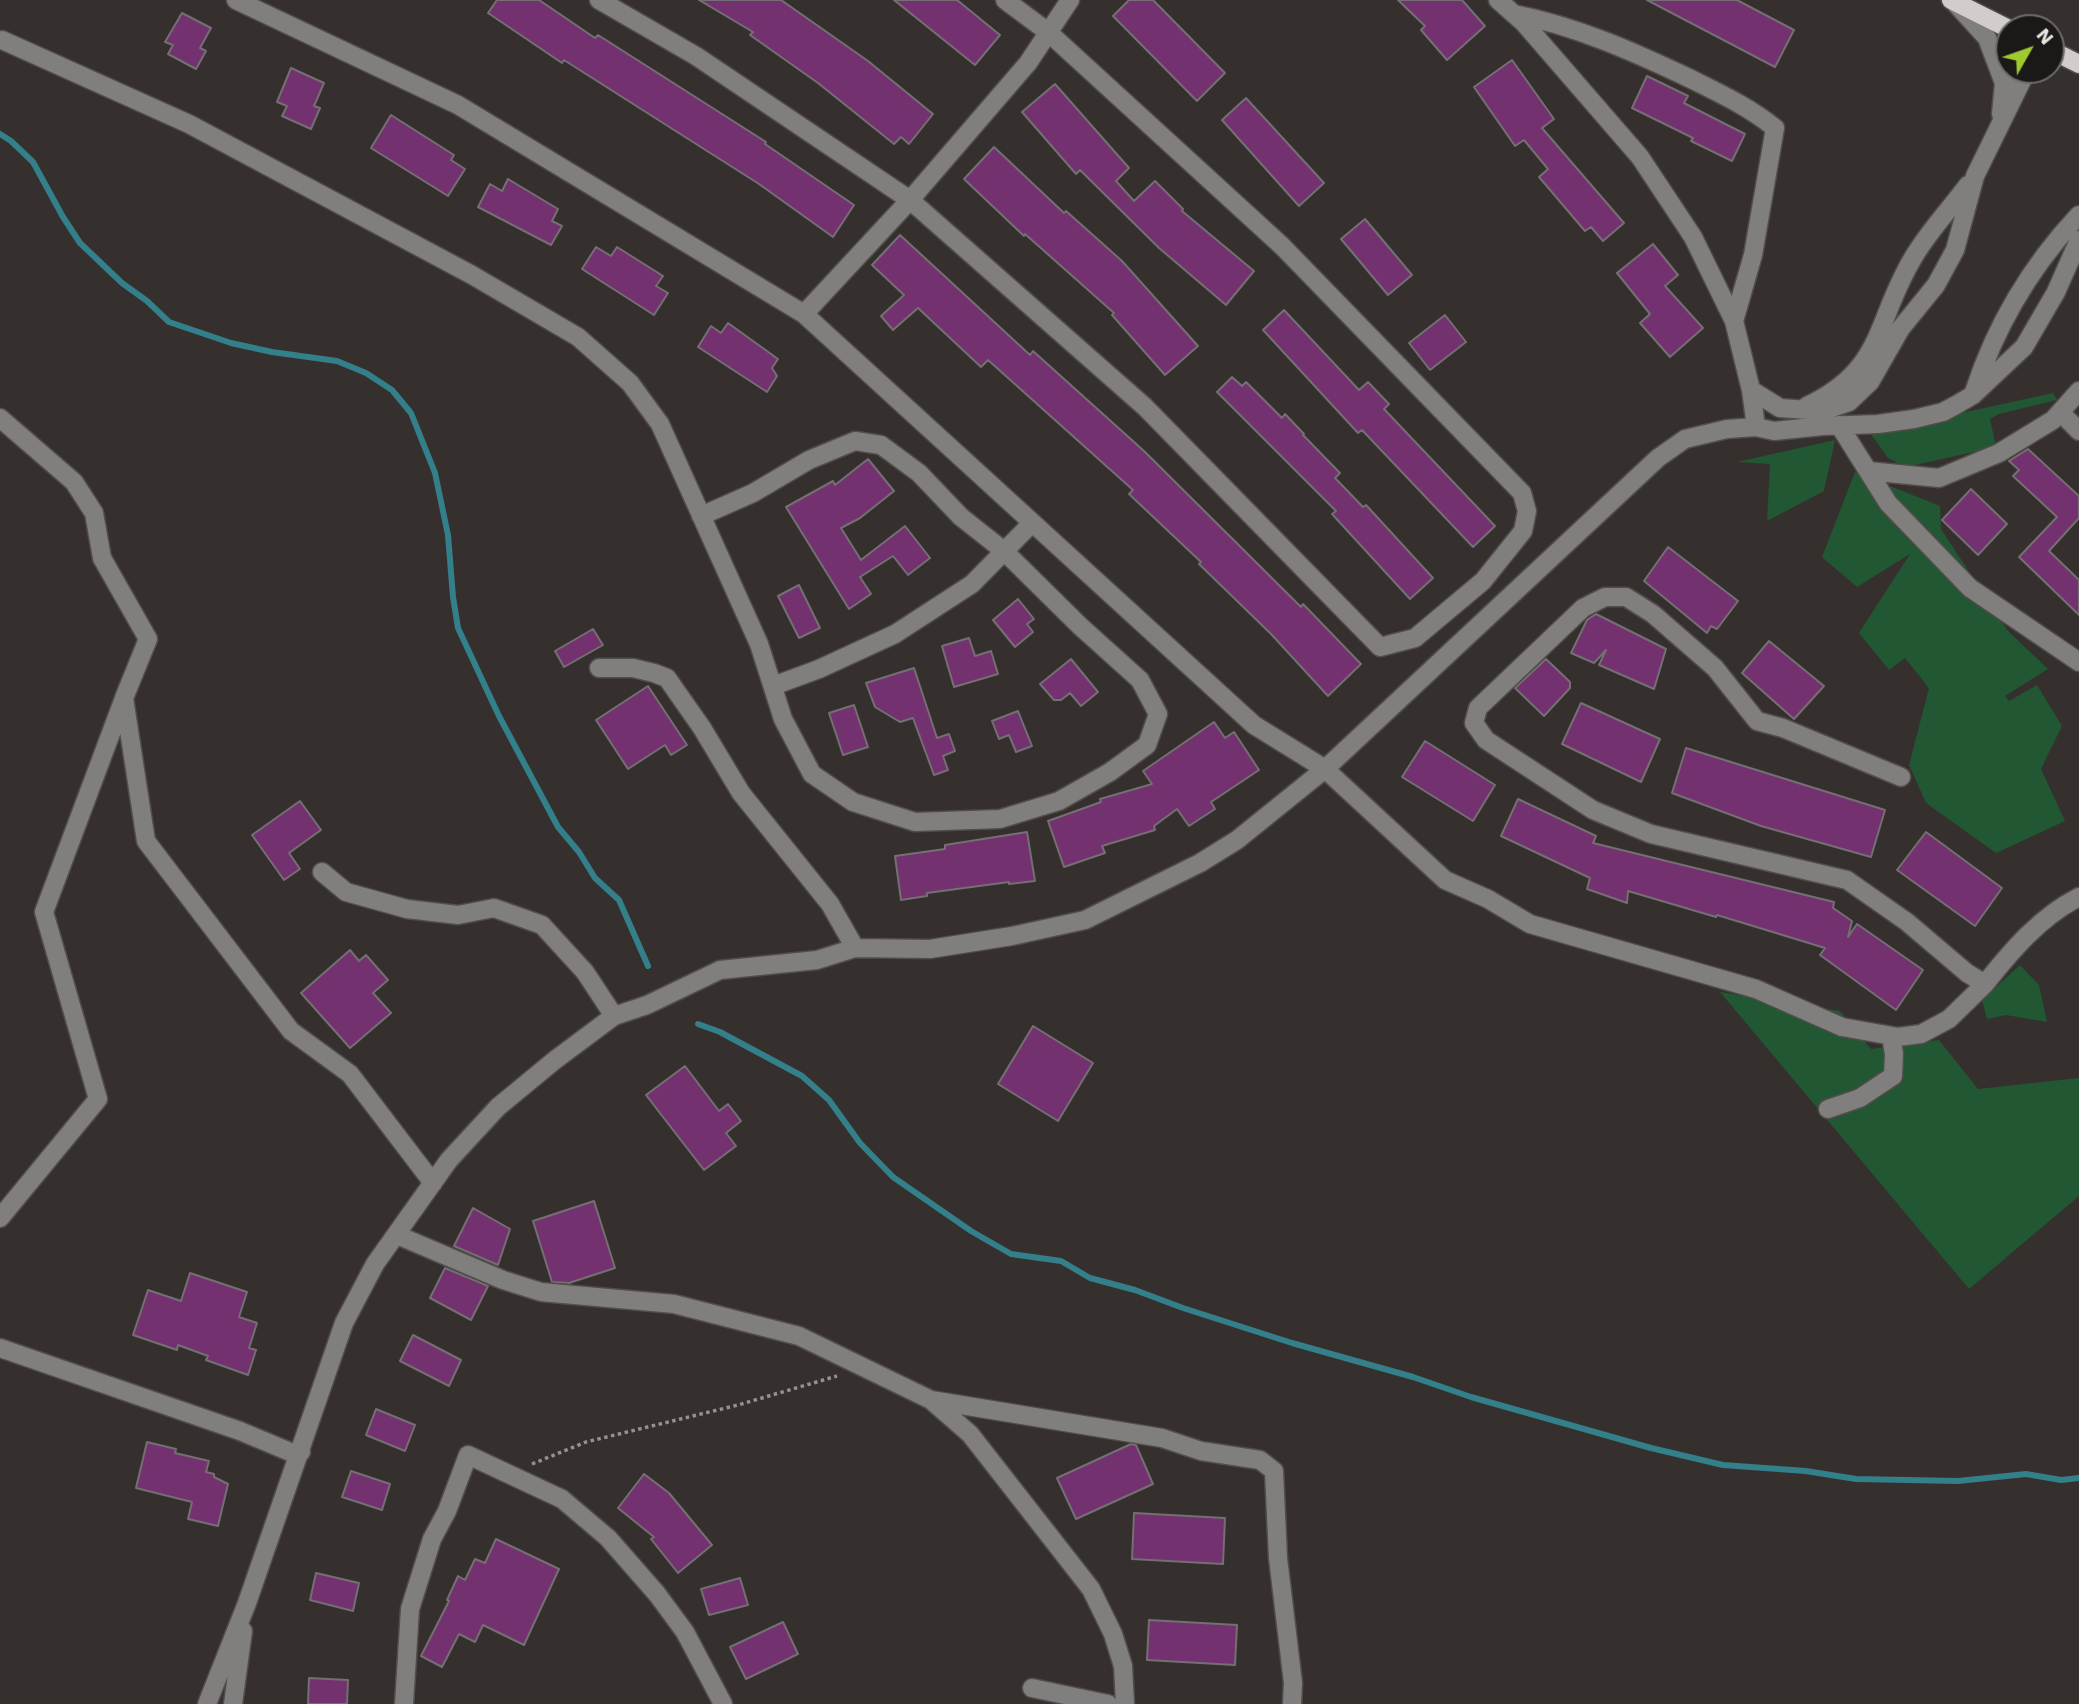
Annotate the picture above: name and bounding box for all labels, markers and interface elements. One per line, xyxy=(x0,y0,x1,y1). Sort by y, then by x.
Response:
north arrow xyxy=(1995,14,2065,84)
text: N xyxy=(2032,24,2058,49)

